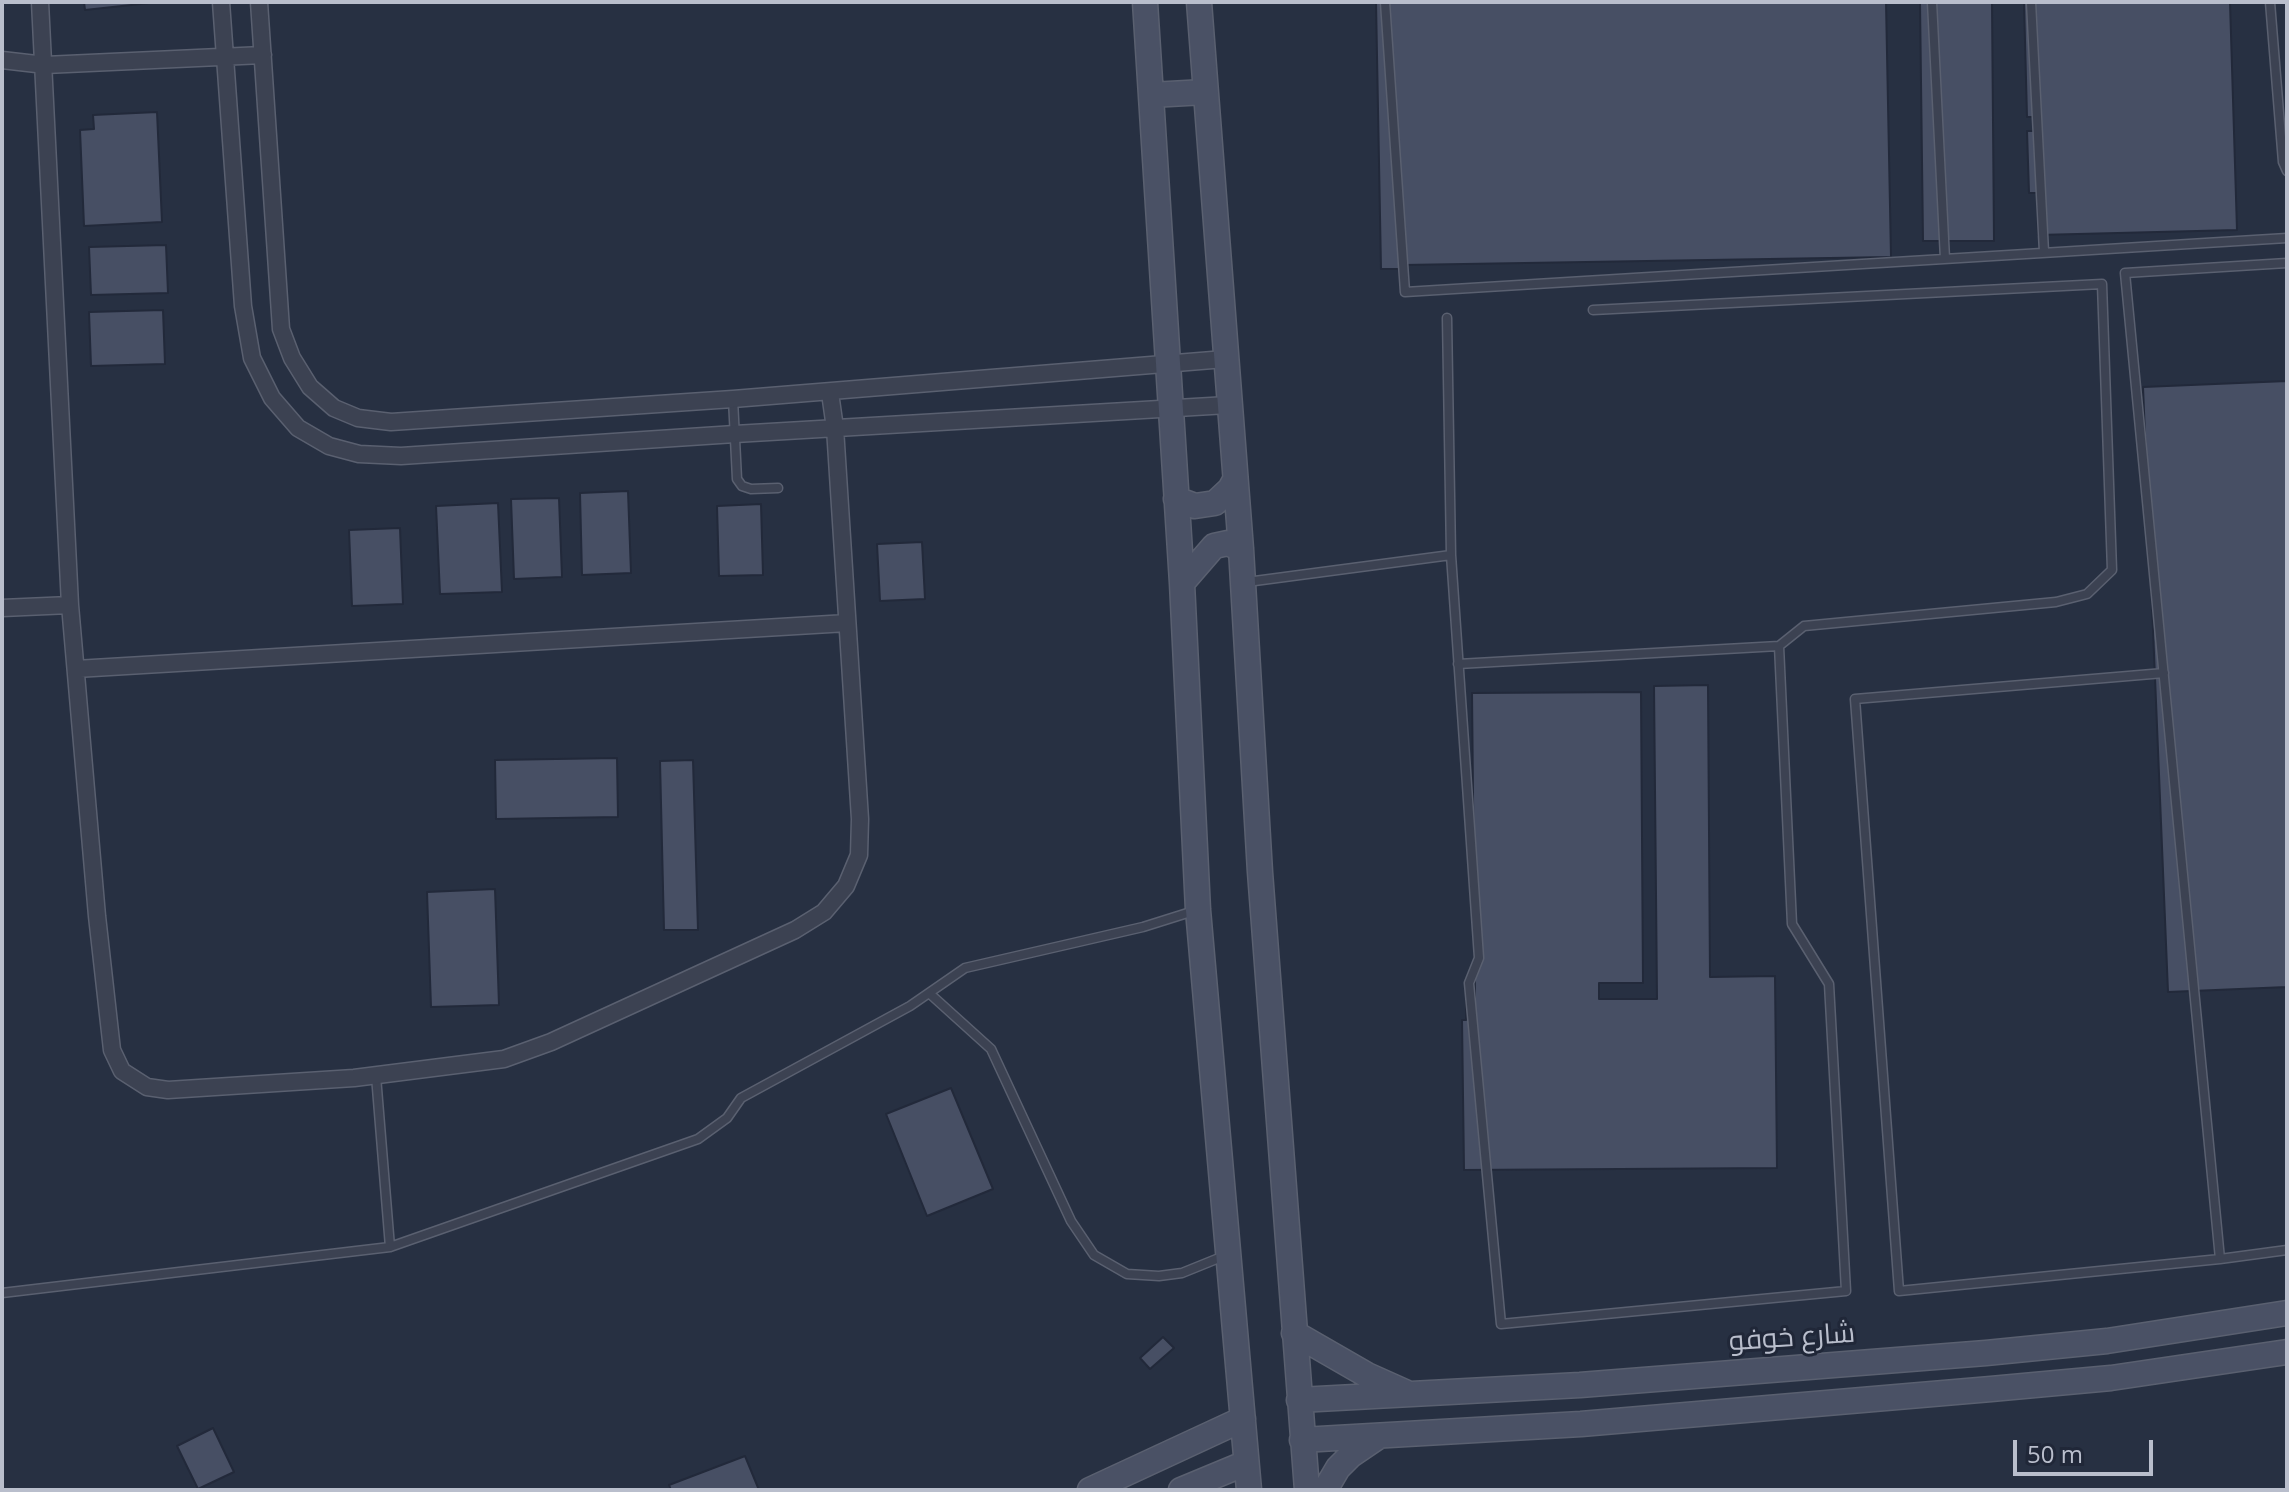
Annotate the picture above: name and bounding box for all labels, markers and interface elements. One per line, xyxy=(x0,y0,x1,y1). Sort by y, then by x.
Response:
street label: شارع خوفو xyxy=(1728,1317,1856,1359)
scale bar xyxy=(2017,1424,2157,1474)
text: 50 m xyxy=(2027,1437,2083,1470)

